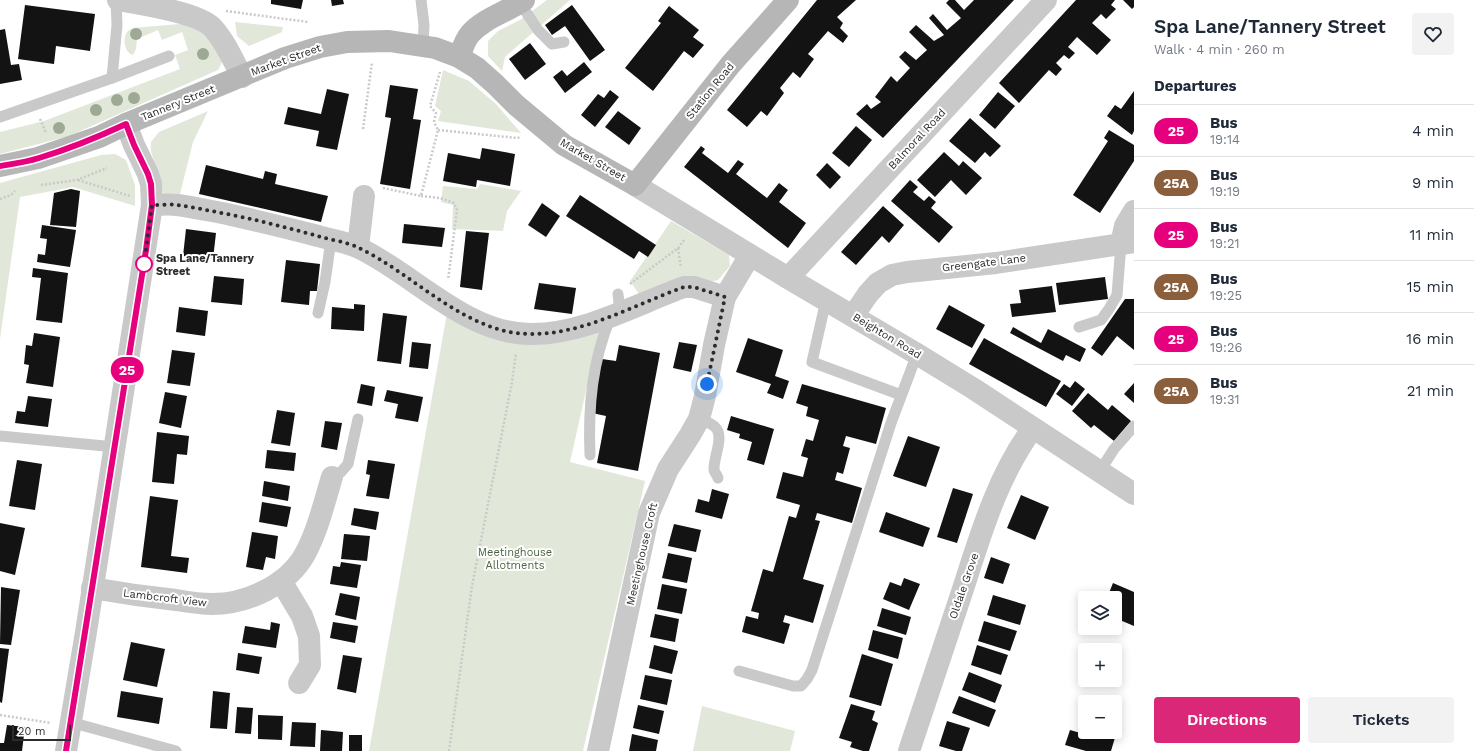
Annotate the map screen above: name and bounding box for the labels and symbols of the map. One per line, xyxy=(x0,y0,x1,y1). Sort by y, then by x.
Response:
street label: Market Street xyxy=(249,41,323,79)
street label: Station Road xyxy=(683,60,737,122)
street label: Tannery Street xyxy=(139,82,217,124)
street label: Balmoral Road xyxy=(886,106,948,172)
street label: Market Street xyxy=(558,136,629,184)
street label: Greengate Lane xyxy=(941,251,1027,275)
place label: Spa Lane/Tannery Street xyxy=(156,252,255,278)
marker: Spa Lane/Tannery Street xyxy=(135,255,153,273)
street label: Beighton Road xyxy=(850,310,924,362)
line badge: 25 xyxy=(109,357,145,383)
your location xyxy=(697,374,717,394)
street label: Meetinghouse Croft xyxy=(624,501,660,607)
park label: Meetinghouse Allotments xyxy=(478,546,552,572)
street label: Oldale Grove xyxy=(947,551,981,621)
street label: Lambcroft View xyxy=(122,586,208,610)
scale bar xyxy=(12,723,71,742)

